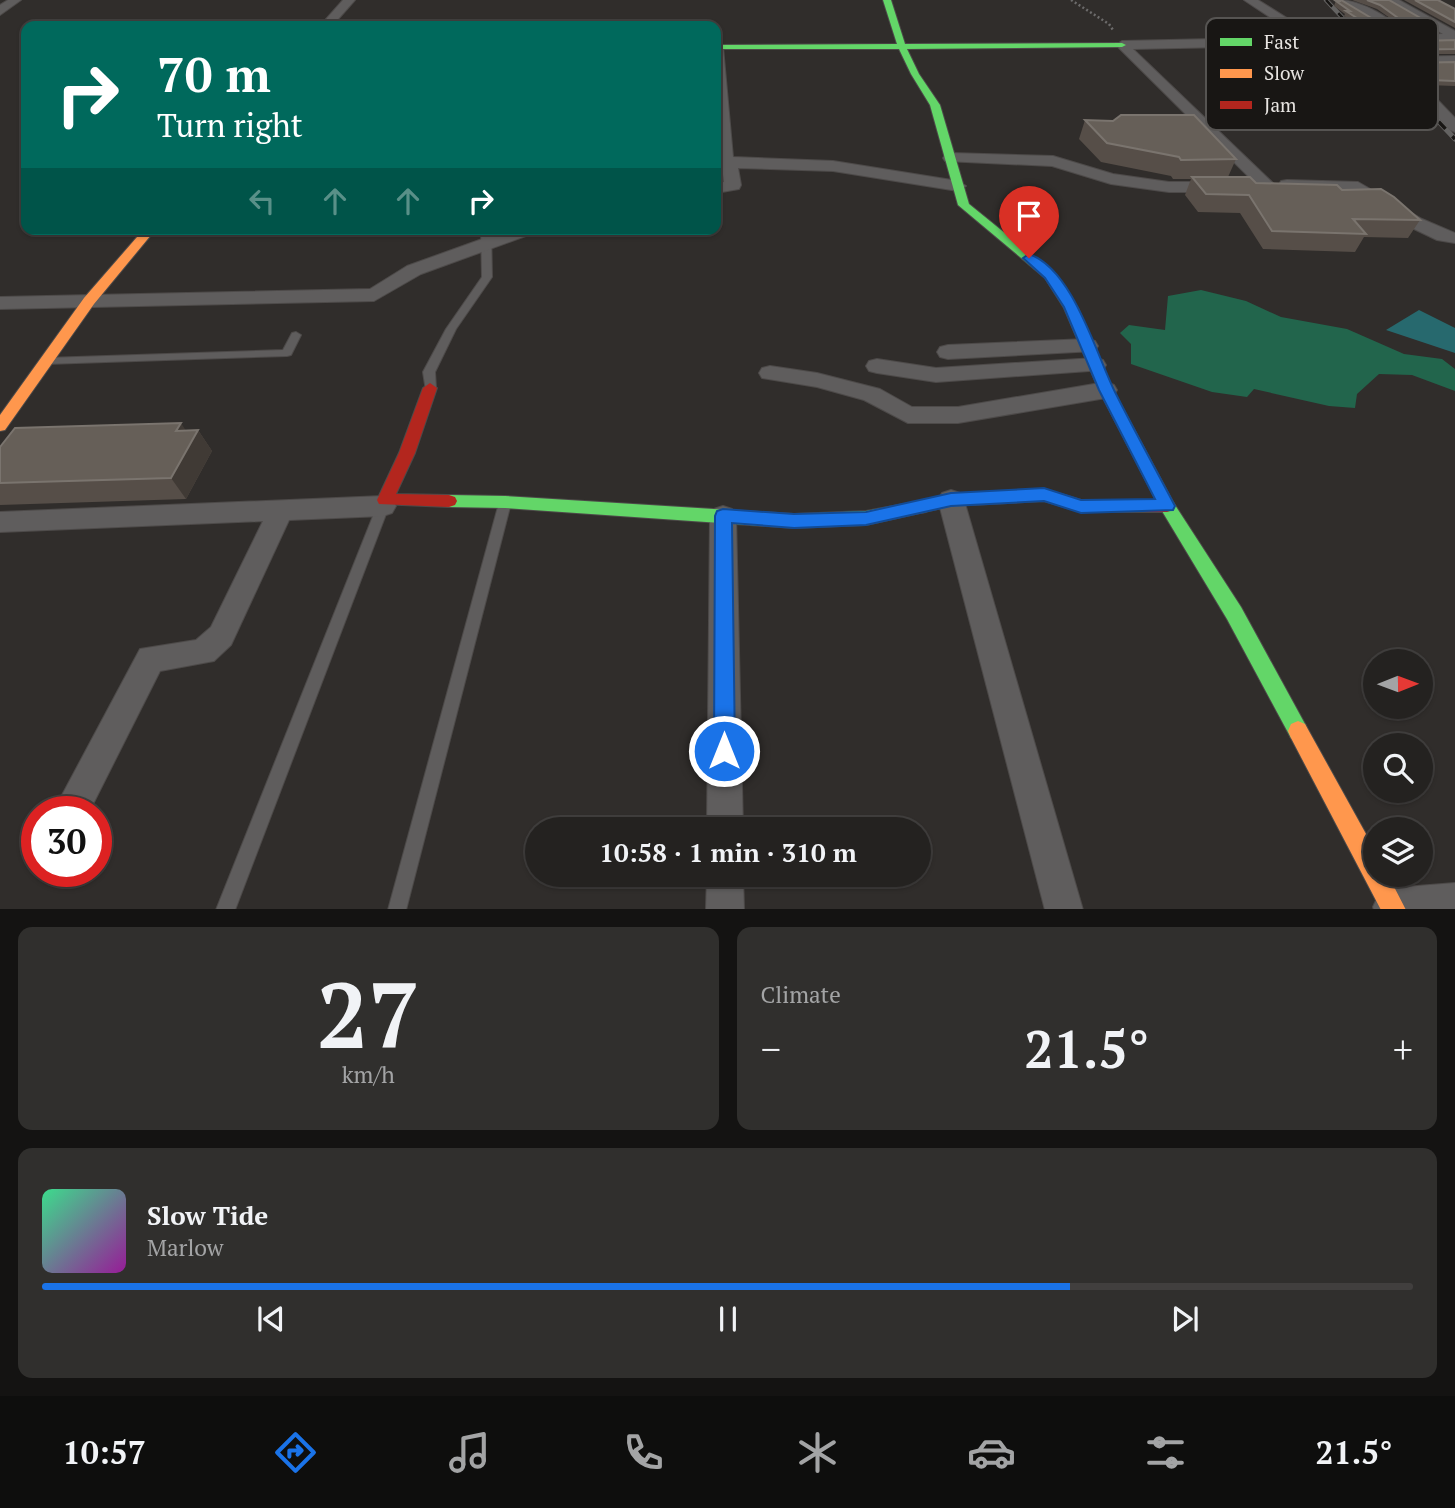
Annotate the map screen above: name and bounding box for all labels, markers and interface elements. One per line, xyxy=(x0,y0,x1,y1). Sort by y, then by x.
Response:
legend xyxy=(1206,18,1438,130)
text: Fast xyxy=(1264,29,1299,54)
text: 70 m xyxy=(157,41,271,106)
icon: right xyxy=(42,49,133,140)
text: Slow xyxy=(1264,60,1305,85)
text: Jam xyxy=(1264,92,1297,117)
text: Turn right xyxy=(157,104,303,146)
icon: left xyxy=(243,182,281,220)
icon: ahead xyxy=(316,182,354,220)
icon: ahead xyxy=(389,182,427,220)
icon: right xyxy=(462,182,500,220)
pin xyxy=(999,186,1059,258)
icon: arrive xyxy=(1010,197,1048,235)
north arrow xyxy=(1363,649,1433,719)
map controls xyxy=(1363,649,1433,887)
position arrow xyxy=(687,714,761,788)
button: search xyxy=(1363,733,1433,803)
speed limit sign: 30 xyxy=(21,796,112,887)
button: layers xyxy=(1363,817,1433,887)
text: 10:58 · 1 min · 310 m xyxy=(599,835,857,869)
text: 27 xyxy=(317,953,420,1074)
text: Climate xyxy=(761,979,841,1010)
text: 21.5° xyxy=(1024,1014,1149,1083)
text: − xyxy=(761,1024,781,1074)
text: + xyxy=(1393,1024,1413,1074)
text: km/h xyxy=(342,1059,395,1090)
text: Slow Tide xyxy=(147,1198,268,1232)
text: Marlow xyxy=(147,1232,224,1263)
icon: previous xyxy=(252,1300,290,1338)
icon: pause xyxy=(709,1300,747,1338)
icon: next xyxy=(1166,1300,1204,1338)
icon: directions xyxy=(271,1428,320,1477)
icon: music xyxy=(445,1428,494,1477)
icon: phone xyxy=(619,1428,668,1477)
icon: climate xyxy=(793,1428,842,1477)
icon: car xyxy=(967,1428,1016,1477)
icon: filters xyxy=(1141,1428,1190,1477)
text: 10:57 xyxy=(63,1431,146,1473)
text: 21.5° xyxy=(1316,1431,1392,1473)

